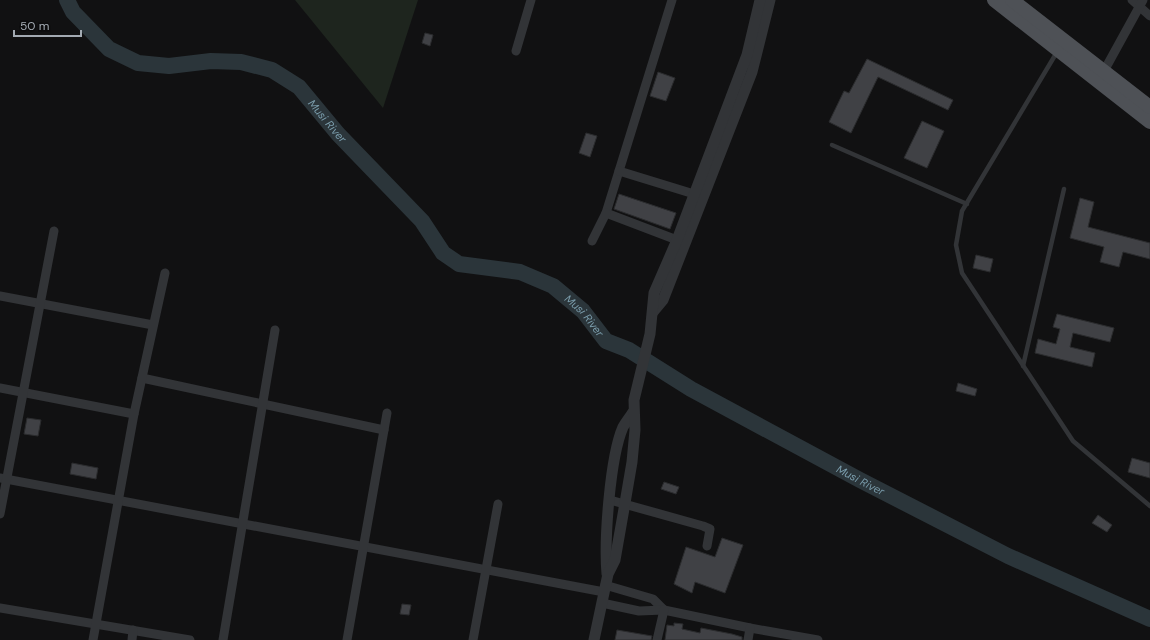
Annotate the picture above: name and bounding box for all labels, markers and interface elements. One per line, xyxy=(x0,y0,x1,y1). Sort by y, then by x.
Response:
scale bar xyxy=(14,12,81,38)
text: 50 m xyxy=(20,18,49,34)
water label: Musi River xyxy=(305,97,350,146)
water label: Musi River xyxy=(562,292,608,340)
water label: Musi River xyxy=(834,462,888,499)

